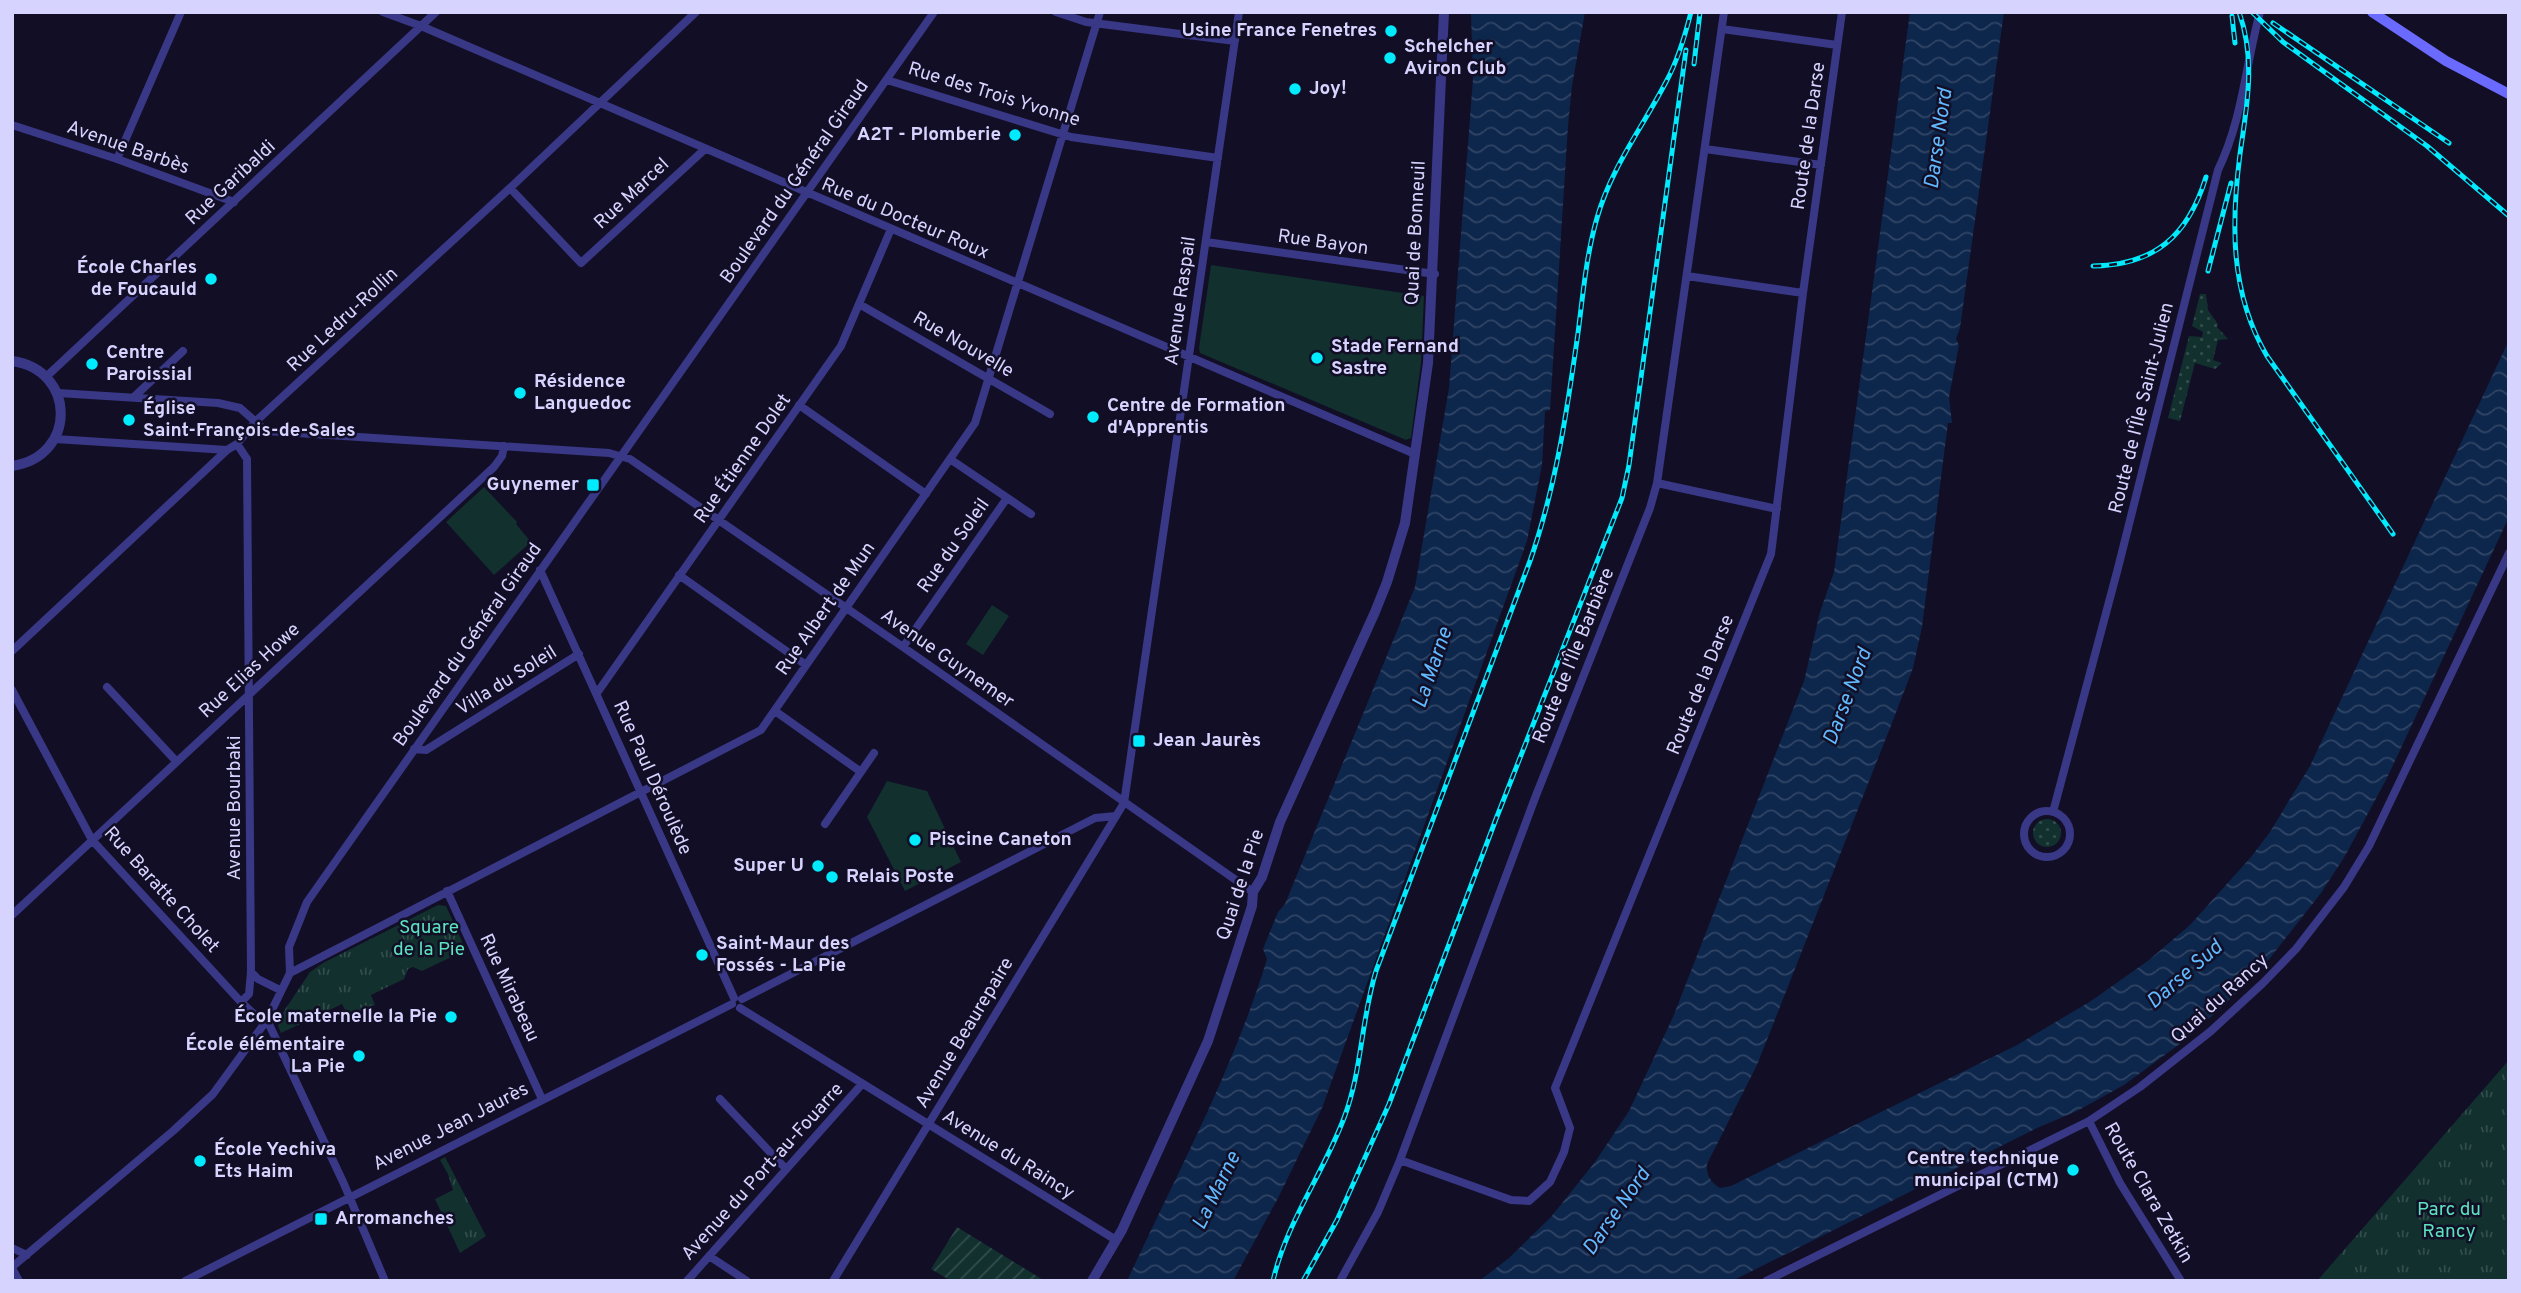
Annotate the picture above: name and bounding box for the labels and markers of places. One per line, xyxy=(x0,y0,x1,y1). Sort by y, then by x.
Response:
place label: Usine France Fenetres xyxy=(1182,19,1377,43)
marker: Usine France Fenetres xyxy=(1383,23,1399,39)
place label: Schelcher Aviron Club xyxy=(1404,35,1506,81)
marker: Schelcher Aviron Club xyxy=(1382,50,1398,66)
place label: Joy! xyxy=(1309,77,1347,101)
marker: Joy! xyxy=(1287,81,1303,97)
place label: A2T - Plomberie xyxy=(857,123,1001,147)
marker: A2T - Plomberie xyxy=(1007,127,1023,143)
place label: École Charles de Foucauld xyxy=(77,255,197,302)
marker: École Charles de Foucauld xyxy=(203,271,219,287)
place label: Stade Fernand Sastre xyxy=(1331,335,1459,381)
place label: Centre Paroissial xyxy=(106,341,192,387)
marker: Stade Fernand Sastre xyxy=(1309,350,1325,366)
marker: Centre Paroissial xyxy=(84,356,100,372)
place label: Résidence Languedoc xyxy=(534,370,632,416)
marker: Résidence Languedoc xyxy=(512,385,528,401)
place label: Centre de Formation d'Apprentis xyxy=(1107,394,1285,440)
place label: Église Saint-François-de-Sales xyxy=(143,396,356,443)
marker: Centre de Formation d'Apprentis xyxy=(1085,409,1101,425)
marker: Église Saint-François-de-Sales xyxy=(121,412,137,428)
place label: Guynemer xyxy=(487,473,579,497)
marker: Guynemer xyxy=(585,477,601,493)
place label: Jean Jaurès xyxy=(1153,729,1261,753)
marker: Jean Jaurès xyxy=(1131,733,1147,749)
place label: Piscine Caneton xyxy=(929,828,1072,852)
marker: Piscine Caneton xyxy=(907,832,923,848)
place label: Super U xyxy=(733,854,804,878)
marker: Super U xyxy=(810,858,826,874)
place label: Relais Poste xyxy=(846,865,954,889)
marker: Relais Poste xyxy=(824,869,840,885)
place label: Saint-Maur des Fossés - La Pie xyxy=(716,932,850,978)
marker: Saint-Maur des Fossés - La Pie xyxy=(694,947,710,963)
place label: École maternelle la Pie xyxy=(234,1004,437,1029)
marker: École maternelle la Pie xyxy=(443,1009,459,1025)
place label: École élémentaire La Pie xyxy=(186,1032,345,1079)
marker: École élémentaire La Pie xyxy=(351,1048,367,1064)
place label: École Yechiva Ets Haim xyxy=(214,1137,336,1184)
place label: Centre technique municipal (CTM) xyxy=(1907,1147,2059,1193)
marker: École Yechiva Ets Haim xyxy=(192,1153,208,1169)
marker: Centre technique municipal (CTM) xyxy=(2065,1162,2081,1178)
place label: Arromanches xyxy=(335,1207,454,1231)
marker: Arromanches xyxy=(313,1211,329,1227)

